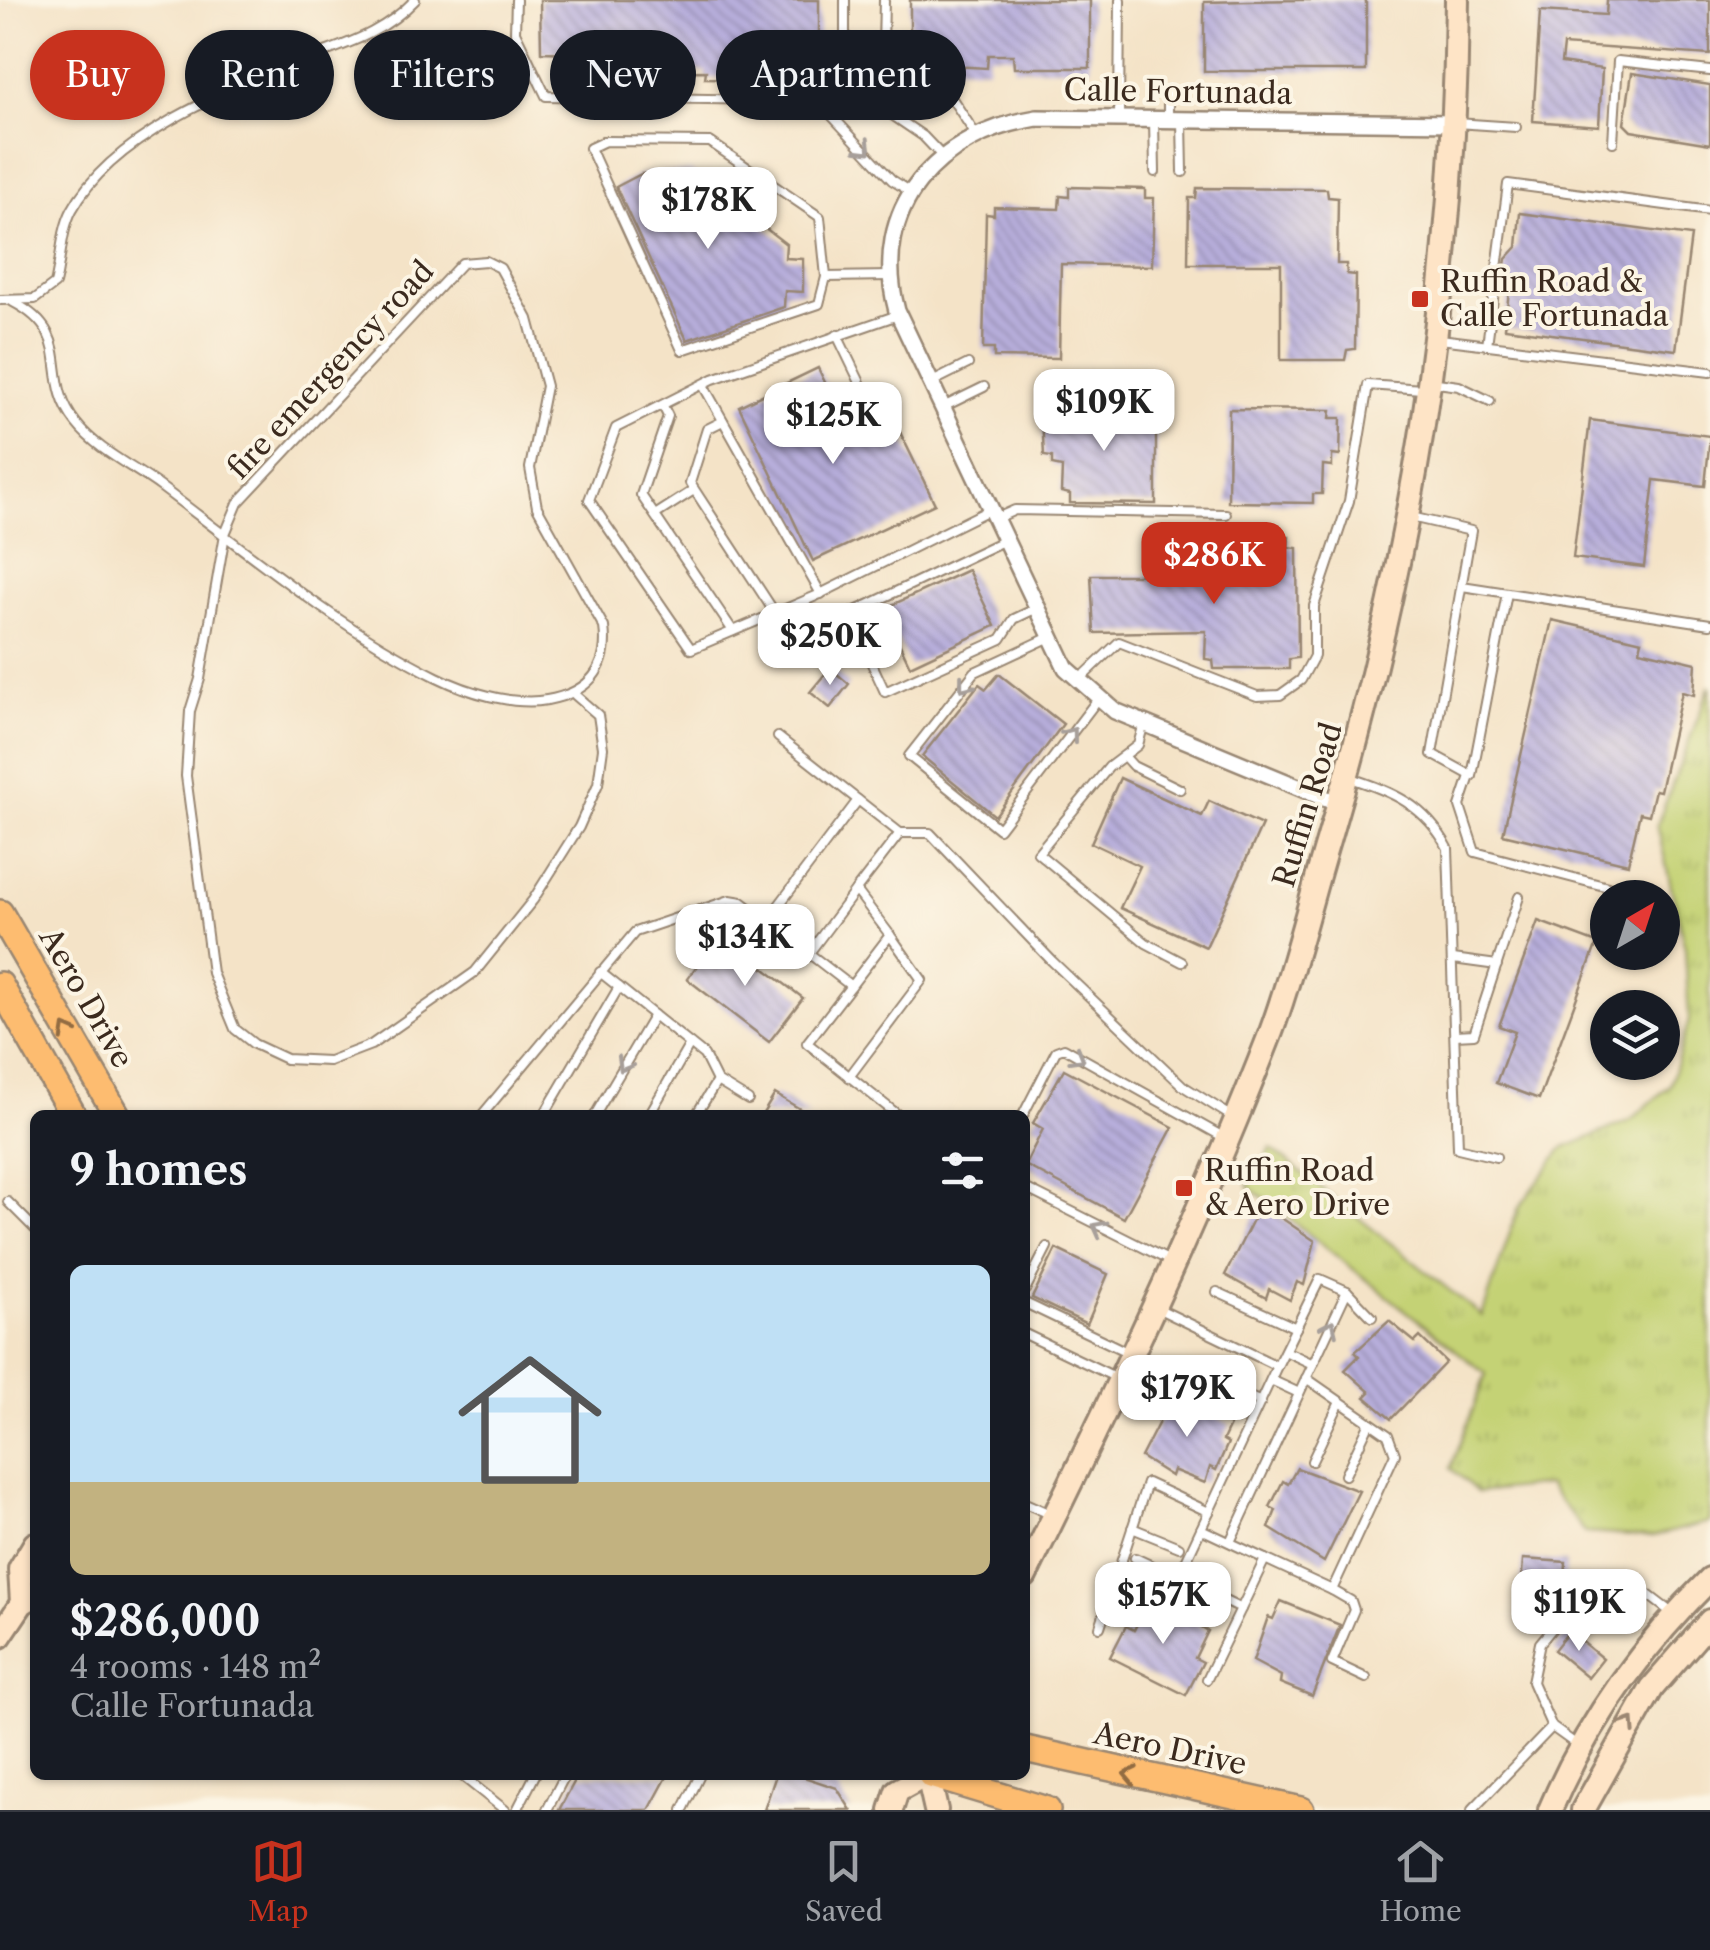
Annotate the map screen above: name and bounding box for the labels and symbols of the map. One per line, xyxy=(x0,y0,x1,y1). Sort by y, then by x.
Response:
street label: Calle Fortunada xyxy=(1063,71,1293,112)
one-way arrow xyxy=(853,136,871,154)
pin: $178K xyxy=(638,167,778,252)
street label: fire emergency road xyxy=(220,253,441,487)
place label: Ruffin Road & Calle Fortunada xyxy=(1440,263,1669,334)
marker: Ruffin Road & Calle Fortunada xyxy=(1409,288,1431,310)
pin: $109K xyxy=(1034,369,1174,454)
pin: $125K xyxy=(763,382,903,467)
pin: $286K xyxy=(1144,522,1284,607)
pin: $250K xyxy=(760,603,900,688)
one-way arrow xyxy=(959,674,976,692)
street label: Ruffin Road xyxy=(1265,718,1350,892)
one-way arrow xyxy=(1060,728,1077,746)
north arrow xyxy=(1590,880,1680,970)
pin: $134K xyxy=(675,904,815,989)
street label: Aero Drive xyxy=(31,920,141,1074)
one-way arrow xyxy=(59,1024,79,1042)
one-way arrow xyxy=(1067,1044,1085,1064)
one-way arrow xyxy=(617,1054,637,1072)
place label: Ruffin Road & Aero Drive xyxy=(1204,1152,1390,1223)
marker: Ruffin Road & Aero Drive xyxy=(1173,1177,1195,1199)
one-way arrow xyxy=(1092,1221,1110,1240)
one-way arrow xyxy=(1318,1319,1338,1337)
pin: $179K xyxy=(1117,1355,1257,1440)
pin: $157K xyxy=(1093,1562,1233,1647)
pin: $119K xyxy=(1509,1569,1649,1654)
street label: Aero Drive xyxy=(1089,1714,1250,1783)
one-way arrow xyxy=(1616,1717,1635,1735)
one-way arrow xyxy=(1121,1765,1138,1786)

